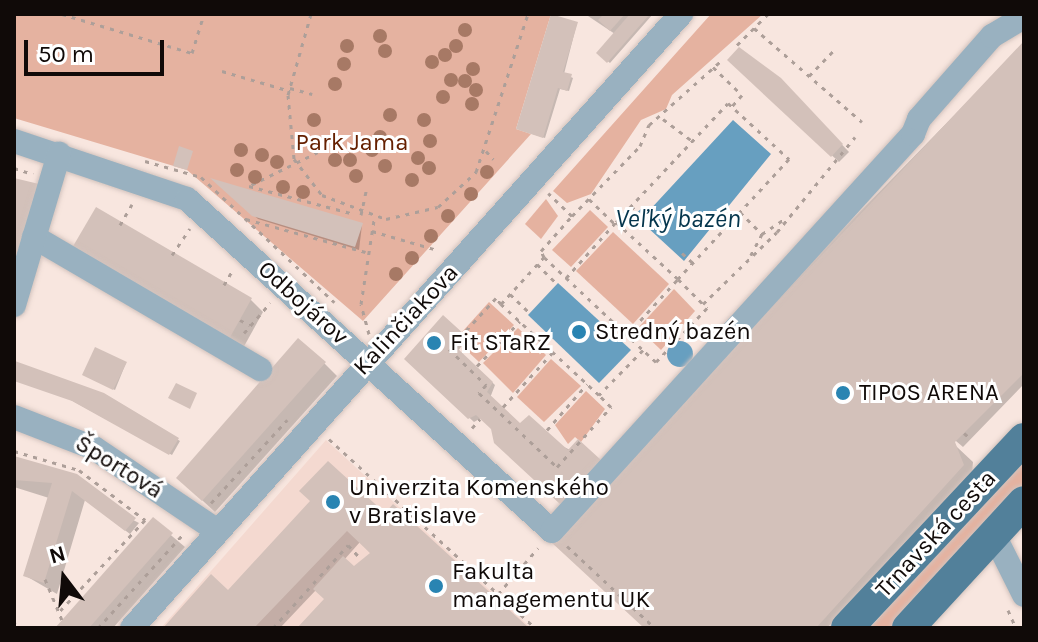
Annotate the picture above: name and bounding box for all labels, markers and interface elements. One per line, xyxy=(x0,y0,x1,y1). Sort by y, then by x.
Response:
scale bar xyxy=(28,24,168,74)
text: 50 m xyxy=(38,40,94,68)
park label: Park Jama xyxy=(296,129,408,157)
water label: Veľký bazén xyxy=(615,203,741,235)
street label: Odbojárov xyxy=(252,255,354,351)
street label: Kalinčiakova xyxy=(347,259,465,381)
place label: Stredný bazén xyxy=(595,318,751,346)
marker: Stredný bazén xyxy=(570,323,588,341)
place label: Fit STaRZ xyxy=(450,329,551,357)
marker: Fit STaRZ xyxy=(425,334,443,352)
place label: TIPOS ARENA xyxy=(859,379,999,407)
marker: TIPOS ARENA xyxy=(834,384,852,402)
street label: Športová xyxy=(70,429,168,505)
street label: Trnavská cesta xyxy=(870,464,1002,604)
place label: Univerzita Komenského v Bratislave xyxy=(349,474,609,530)
marker: Univerzita Komenského v Bratislave xyxy=(324,493,342,511)
north arrow xyxy=(24,538,104,618)
text: N xyxy=(46,540,69,570)
place label: Fakulta managementu UK xyxy=(452,558,650,614)
marker: Fakulta managementu UK xyxy=(427,577,445,595)

